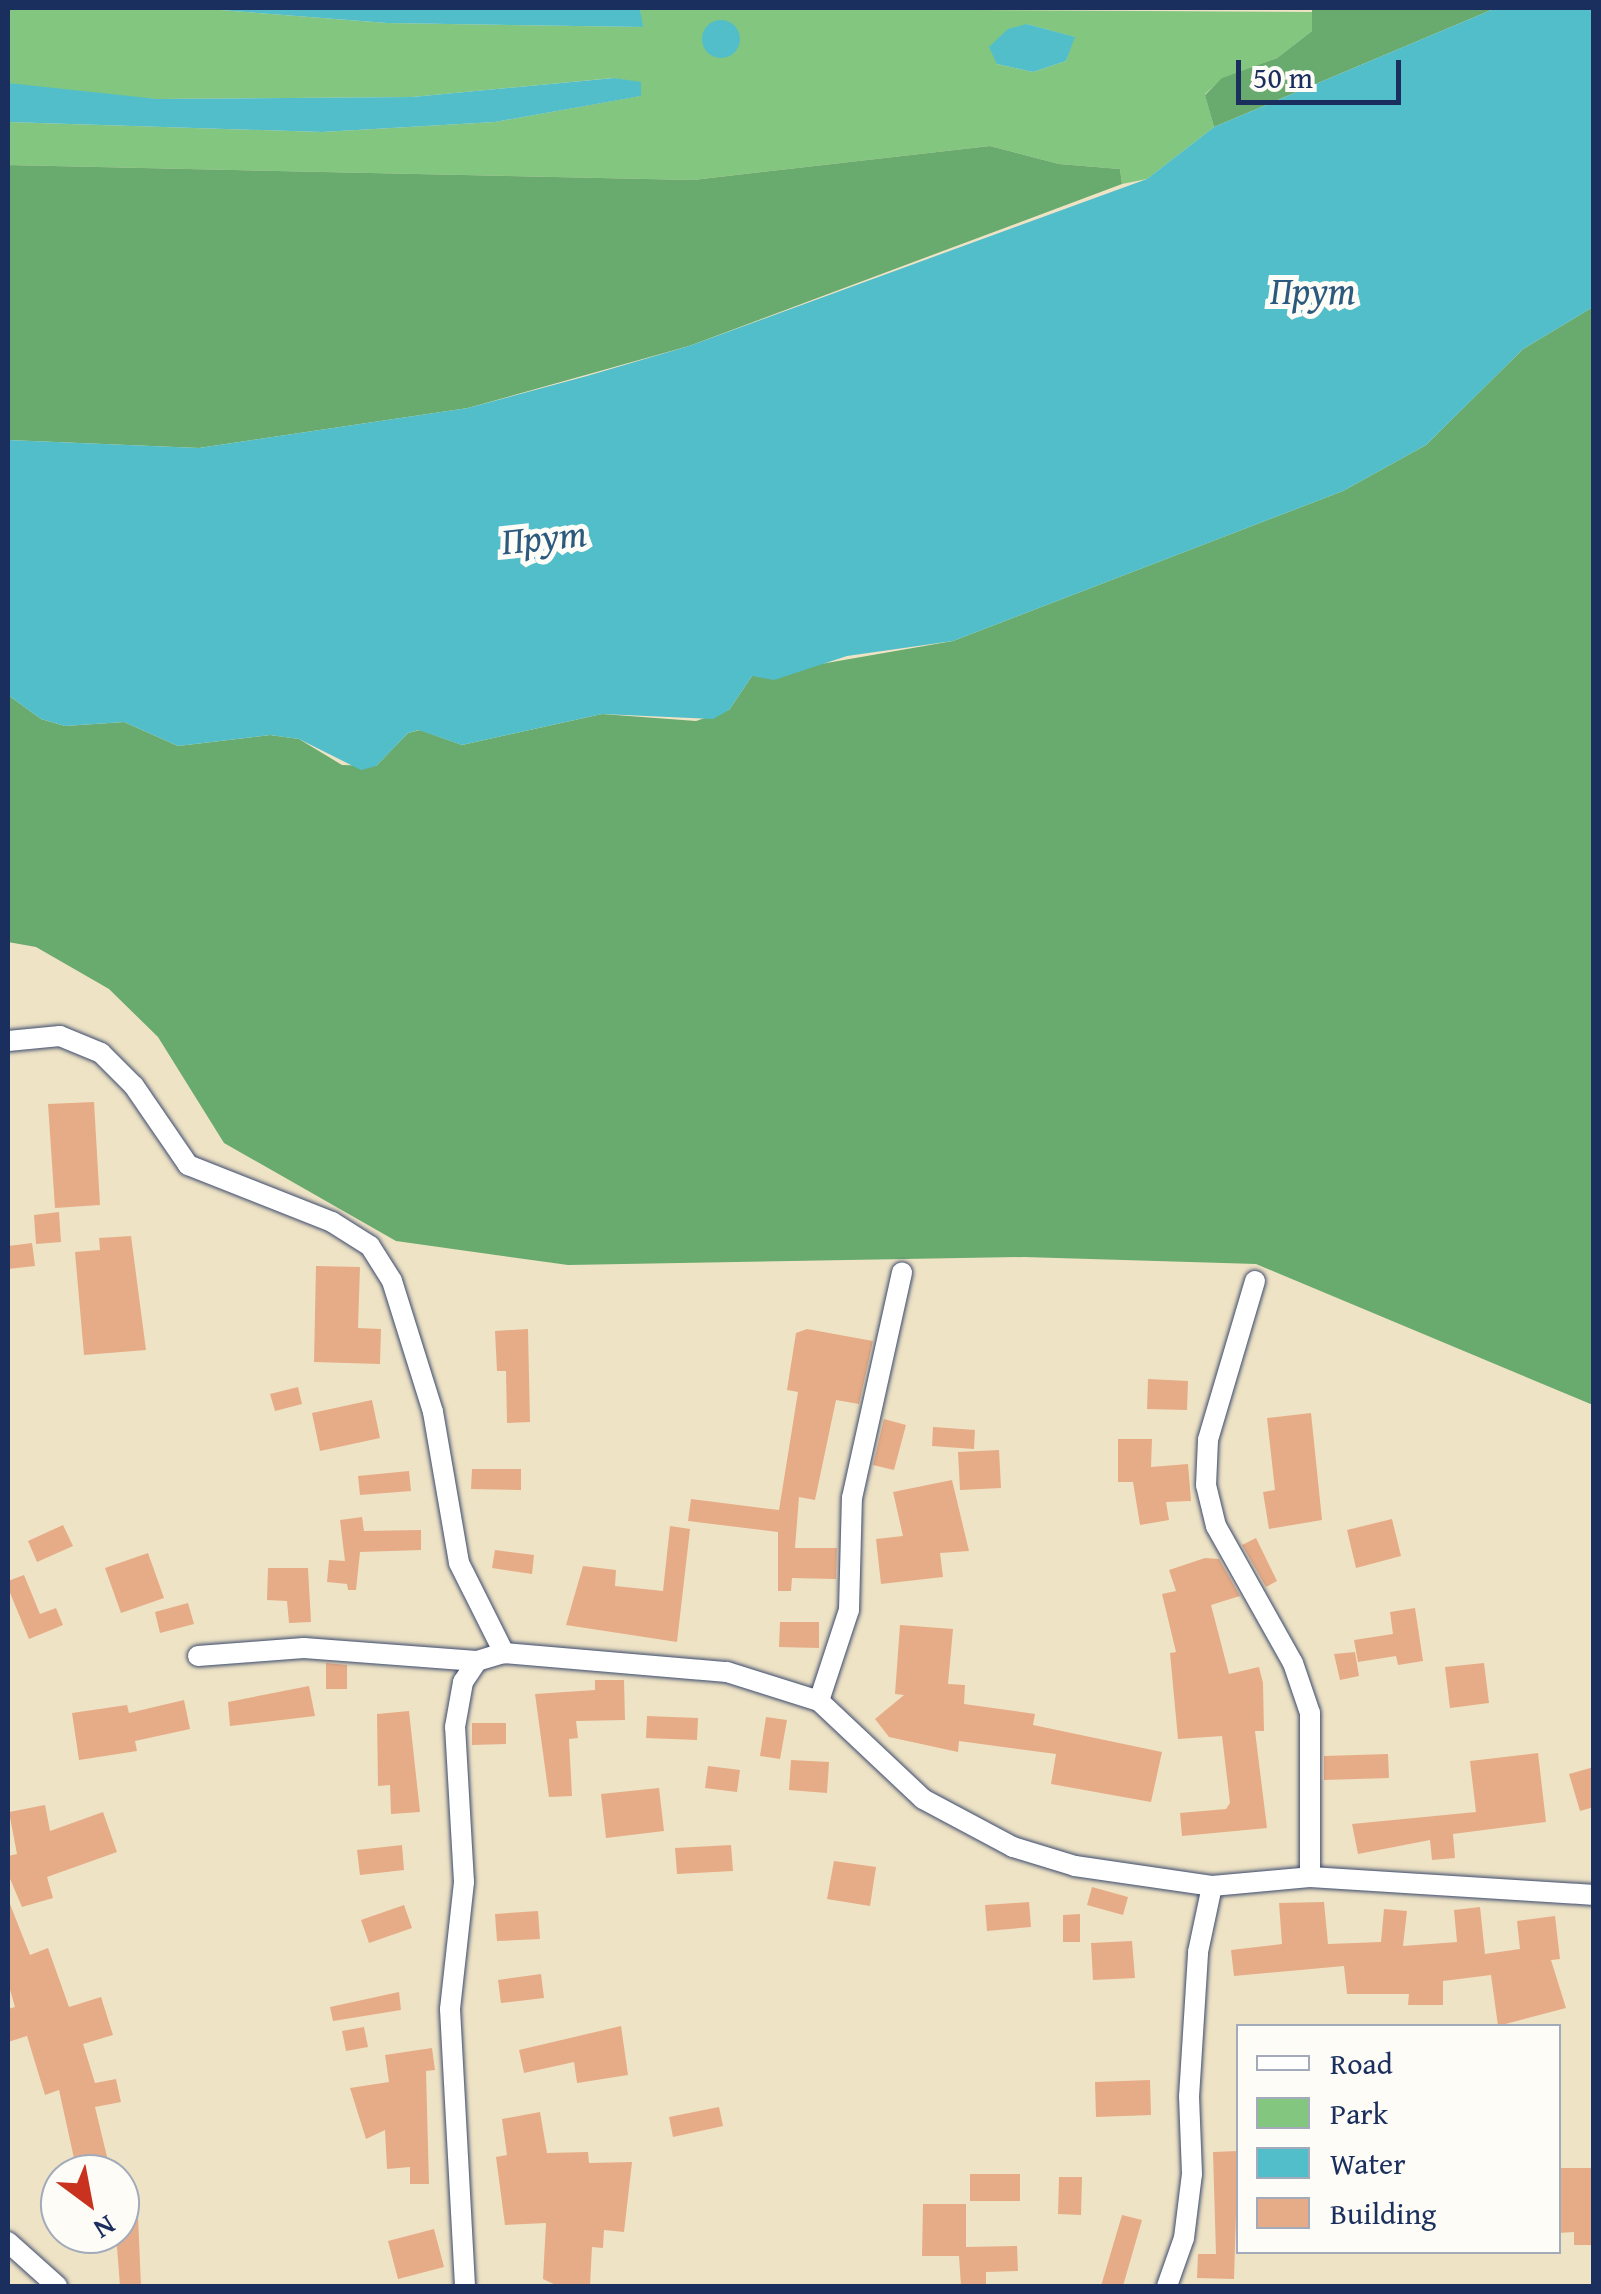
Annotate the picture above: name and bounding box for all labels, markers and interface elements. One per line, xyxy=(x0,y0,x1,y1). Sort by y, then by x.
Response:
scale bar xyxy=(1241,40,1406,102)
text: 50 m xyxy=(1253,55,1313,99)
water label: Прут xyxy=(1270,268,1356,314)
water label: Прут xyxy=(499,510,589,564)
legend xyxy=(1236,2024,1561,2254)
text: Road xyxy=(1330,2041,1393,2085)
text: Park xyxy=(1330,2091,1388,2135)
text: Water xyxy=(1330,2141,1406,2185)
north arrow xyxy=(40,2154,140,2254)
text: Building xyxy=(1330,2191,1436,2235)
text: N xyxy=(86,2206,124,2251)

